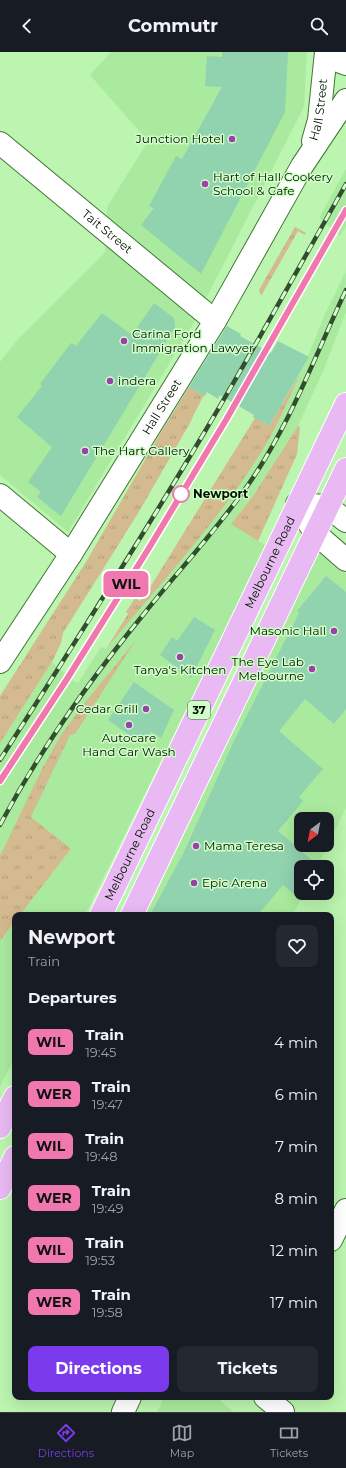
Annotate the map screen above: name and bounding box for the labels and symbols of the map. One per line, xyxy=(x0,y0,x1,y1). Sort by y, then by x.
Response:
street label: Hall Street xyxy=(305,78,330,142)
place label: Junction Hotel xyxy=(135,131,224,146)
marker: Junction Hotel xyxy=(227,134,237,144)
place label: Hart of Hall Cookery School & Cafe xyxy=(213,169,333,198)
marker: Hart of Hall Cookery School & Cafe xyxy=(200,179,210,189)
street label: Tait Street xyxy=(79,206,136,257)
place label: Carina Ford Immigration Lawyer xyxy=(132,326,254,355)
marker: Carina Ford Immigration Lawyer xyxy=(119,336,129,346)
place label: indera xyxy=(118,373,156,388)
marker: indera xyxy=(105,376,115,386)
street label: Hall Street xyxy=(139,376,184,437)
place label: The Hart Gallery xyxy=(93,443,190,458)
marker: The Hart Gallery xyxy=(80,446,90,456)
marker: Newport xyxy=(172,485,190,503)
place label: Newport xyxy=(193,486,249,501)
street label: Melbourne Road xyxy=(241,514,298,611)
line badge: WIL xyxy=(103,571,149,597)
place label: Masonic Hall xyxy=(250,623,326,638)
marker: Masonic Hall xyxy=(329,626,339,636)
marker: Tanya's Kitchen xyxy=(175,652,185,662)
place label: The Eye Lab Melbourne xyxy=(232,654,304,683)
place label: Tanya's Kitchen xyxy=(134,662,226,677)
marker: The Eye Lab Melbourne xyxy=(307,664,317,674)
place label: Cedar Grill xyxy=(76,701,138,716)
road number: 37 xyxy=(188,701,210,719)
marker: Cedar Grill xyxy=(141,704,151,714)
marker: Autocare Hand Car Wash xyxy=(124,720,134,730)
place label: Autocare Hand Car Wash xyxy=(82,730,176,759)
street label: Melbourne Road xyxy=(101,806,158,903)
north arrow xyxy=(294,812,334,852)
place label: Mama Teresa xyxy=(204,838,284,853)
marker: Mama Teresa xyxy=(191,841,201,851)
place label: Epic Arena xyxy=(202,875,267,890)
marker: Epic Arena xyxy=(189,878,199,888)

